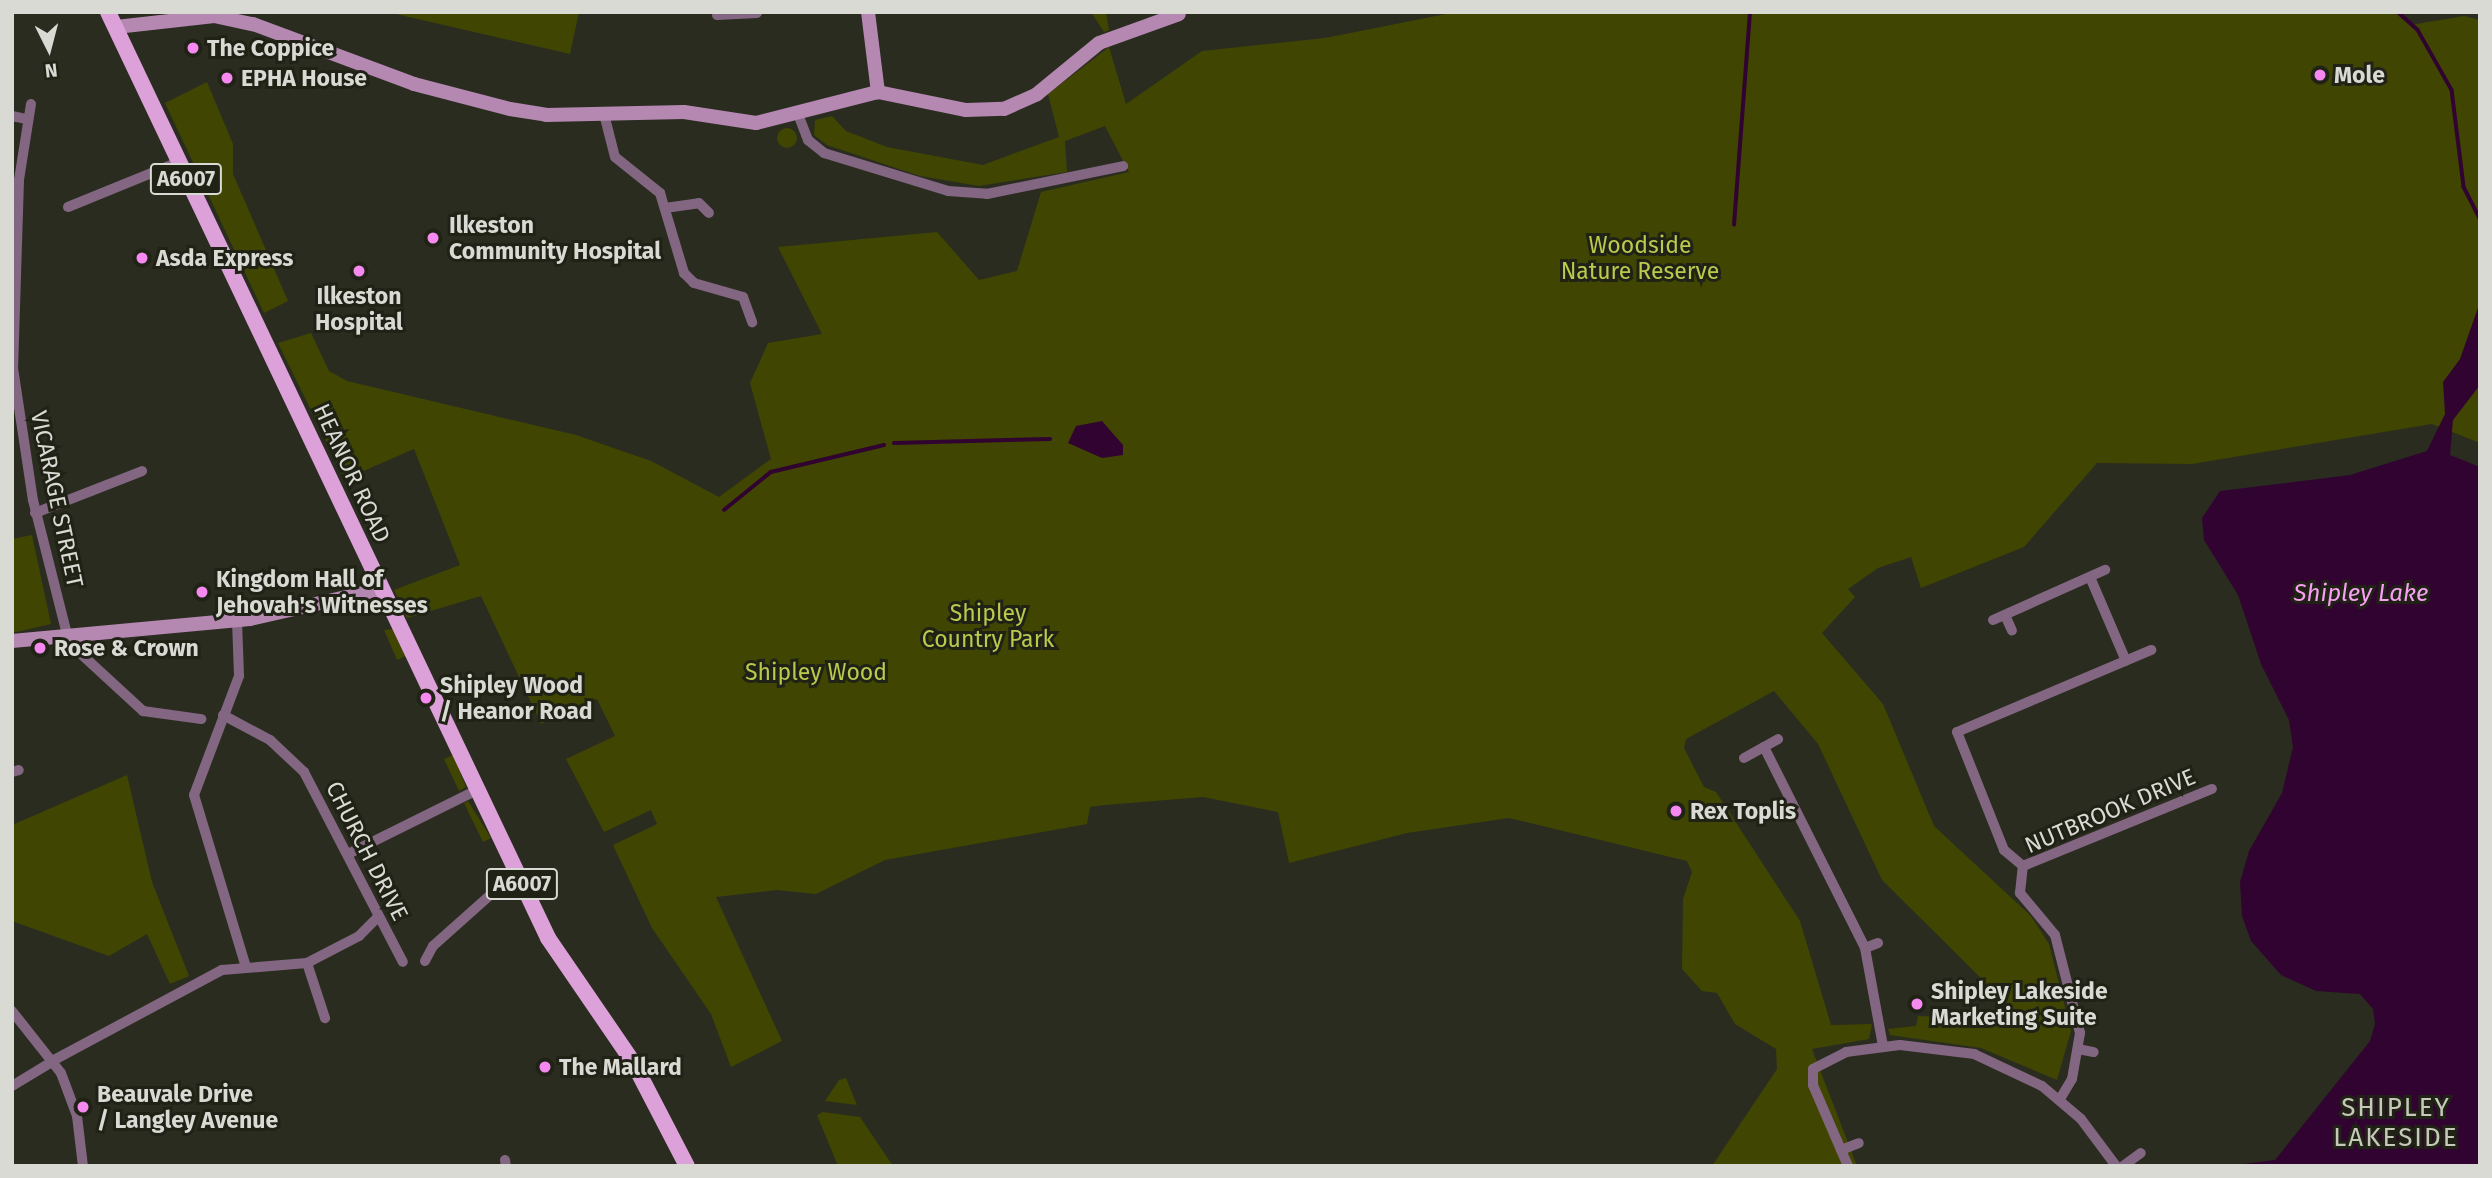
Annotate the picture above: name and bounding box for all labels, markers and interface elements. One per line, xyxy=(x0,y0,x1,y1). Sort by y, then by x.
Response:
north arrow xyxy=(14,14,84,84)
place label: The Coppice xyxy=(207,34,334,62)
marker: The Coppice xyxy=(185,40,201,56)
text: N xyxy=(44,58,59,82)
place label: Mole xyxy=(2334,61,2385,89)
place label: EPHA House xyxy=(241,64,367,92)
marker: Mole xyxy=(2312,67,2328,83)
marker: EPHA House xyxy=(219,70,235,86)
road number: A6007 xyxy=(149,162,223,196)
place label: Ilkeston Community Hospital xyxy=(449,211,661,265)
marker: Ilkeston Community Hospital xyxy=(423,228,443,248)
park label: Woodside Nature Reserve xyxy=(1561,231,1719,285)
place label: Asda Express xyxy=(156,244,293,272)
marker: Asda Express xyxy=(134,250,150,266)
marker: Ilkeston Hospital xyxy=(351,263,367,279)
place label: Ilkeston Hospital xyxy=(315,282,403,336)
street label: HEANOR ROAD xyxy=(308,399,396,547)
street label: VICARAGE STREET xyxy=(25,408,89,590)
place label: Kingdom Hall of Jehovah's Witnesses xyxy=(216,565,428,619)
water label: Shipley Lake xyxy=(2294,580,2428,608)
marker: Kingdom Hall of Jehovah's Witnesses xyxy=(194,584,210,600)
park label: Shipley Country Park xyxy=(922,599,1054,653)
place label: Rose & Crown xyxy=(54,634,199,662)
marker: Rose & Crown xyxy=(32,640,48,656)
park label: Shipley Wood xyxy=(745,658,887,686)
place label: Shipley Wood / Heanor Road xyxy=(440,671,593,725)
marker: Shipley Wood / Heanor Road xyxy=(418,690,434,706)
street label: NUTBROOK DRIVE xyxy=(2021,763,2199,859)
street label: CHURCH DRIVE xyxy=(320,777,414,925)
place label: Rex Toplis xyxy=(1690,797,1796,825)
marker: Rex Toplis xyxy=(1668,803,1684,819)
road number: A6007 xyxy=(485,866,559,902)
place label: Shipley Lakeside Marketing Suite xyxy=(1931,977,2108,1031)
marker: Shipley Lakeside Marketing Suite xyxy=(1909,996,1925,1012)
place label: The Mallard xyxy=(559,1053,682,1081)
marker: The Mallard xyxy=(537,1059,553,1075)
place label: Beauvale Drive / Langley Avenue xyxy=(97,1080,278,1134)
district label: SHIPLEY LAKESIDE xyxy=(2334,1092,2458,1154)
marker: Beauvale Drive / Langley Avenue xyxy=(75,1099,91,1115)

